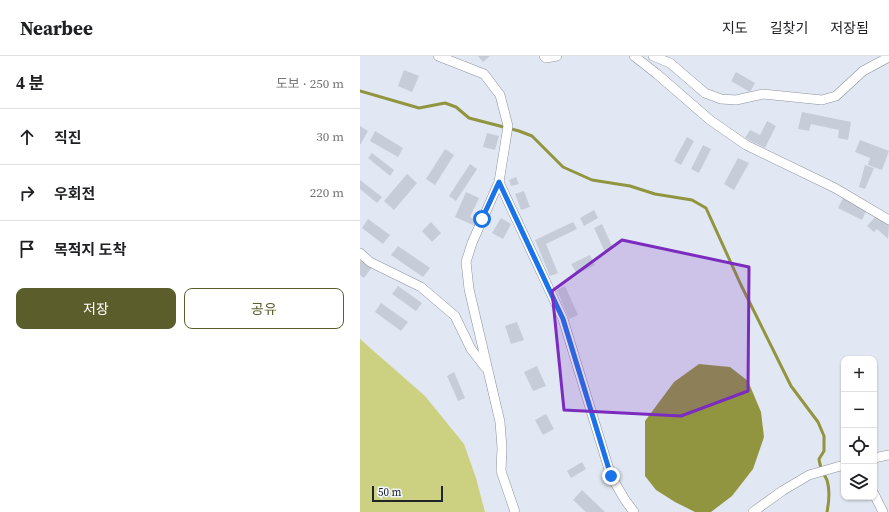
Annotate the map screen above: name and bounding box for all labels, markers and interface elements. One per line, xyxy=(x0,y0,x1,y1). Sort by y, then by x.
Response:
text: Nearbee xyxy=(20,15,93,41)
text: 지도 xyxy=(722,18,748,38)
text: 길찾기 xyxy=(770,18,808,38)
text: 저장됨 xyxy=(830,18,869,38)
text: 4 분 xyxy=(16,71,45,95)
text: 도보 · 250 m xyxy=(276,75,344,92)
icon: ahead xyxy=(16,126,38,148)
text: 직진 xyxy=(54,127,82,148)
text: 30 m xyxy=(316,128,344,145)
icon: right xyxy=(16,182,38,204)
text: 우회전 xyxy=(54,183,95,204)
text: 220 m xyxy=(310,184,344,201)
route start xyxy=(473,210,491,228)
icon: arrive xyxy=(16,238,38,260)
text: 목적지 도착 xyxy=(54,239,126,260)
button: 저장 xyxy=(16,288,176,329)
button: 공유 xyxy=(184,288,344,329)
map controls xyxy=(841,356,877,500)
button: + xyxy=(841,356,877,392)
button: − xyxy=(841,392,877,428)
button: locate xyxy=(841,428,877,464)
button: layers xyxy=(841,464,877,500)
route end xyxy=(602,467,620,485)
scale bar xyxy=(372,484,443,503)
text: 50 m xyxy=(378,485,401,500)

